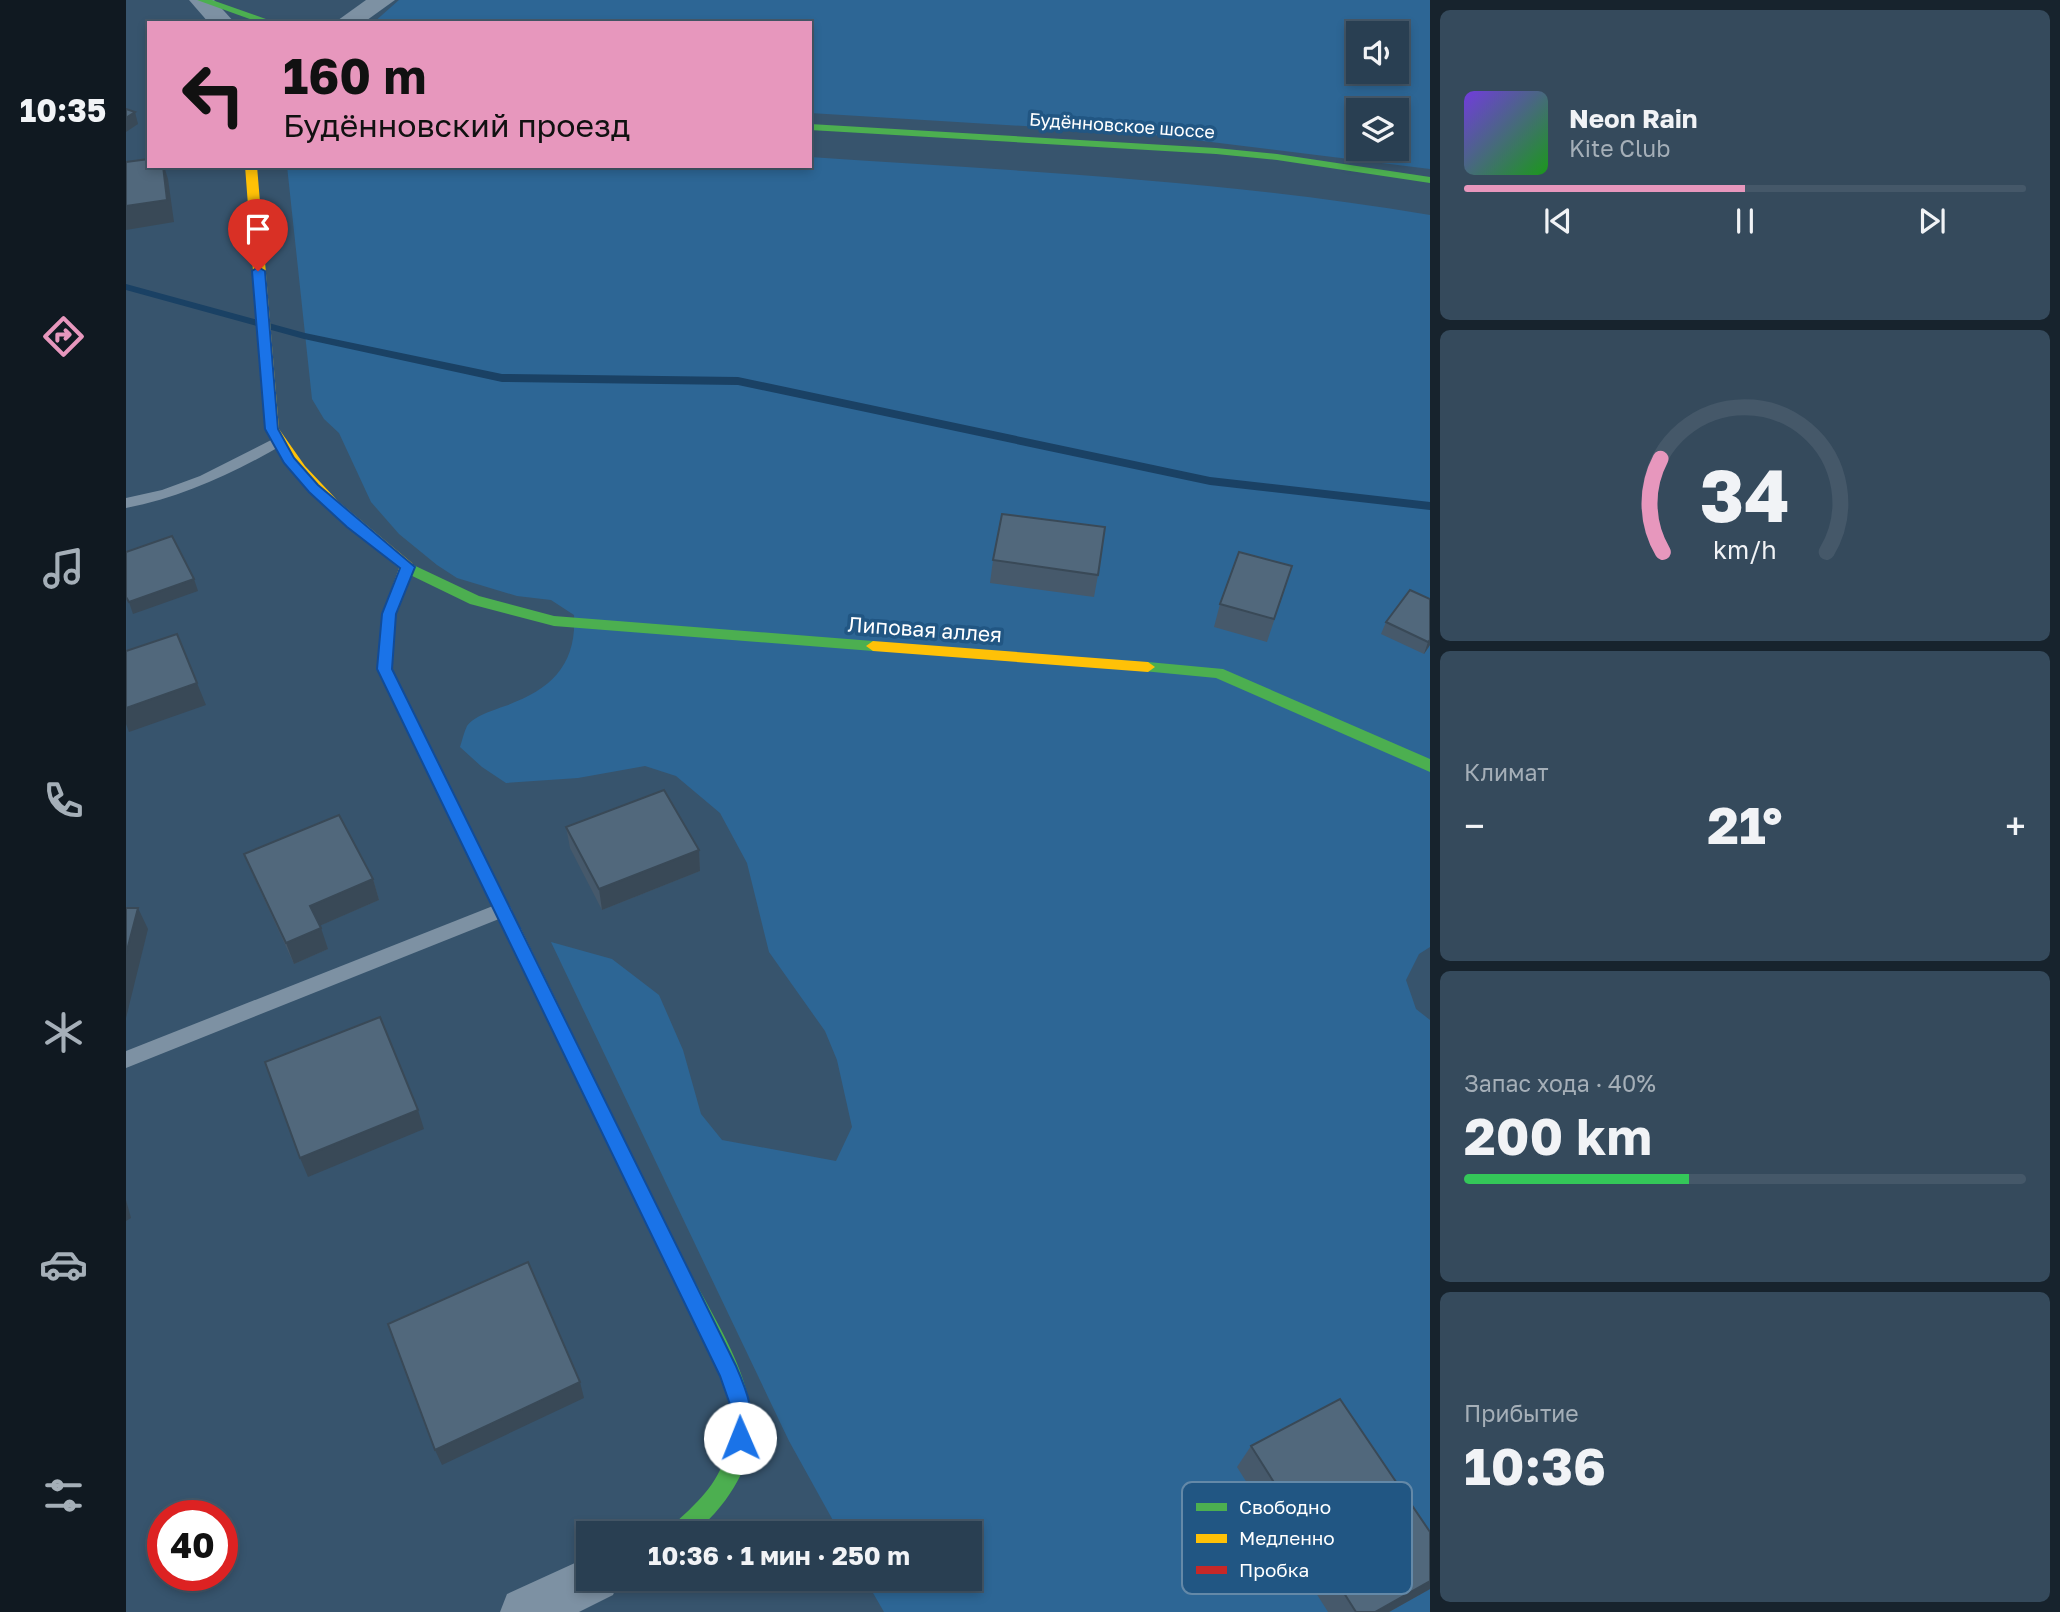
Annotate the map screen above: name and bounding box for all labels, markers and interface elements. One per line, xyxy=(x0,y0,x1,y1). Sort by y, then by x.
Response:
map controls xyxy=(1346,21,1409,161)
button: sound xyxy=(1346,21,1409,84)
text: 160 m xyxy=(283,46,426,105)
icon: left xyxy=(168,49,259,140)
text: 10:35 xyxy=(20,91,106,129)
button: layers xyxy=(1346,98,1409,161)
text: Neon Rain xyxy=(1569,103,1698,134)
text: Будённовский проезд xyxy=(283,106,630,144)
street label: Будённовское шоссе xyxy=(1028,108,1216,142)
text: Kite Club xyxy=(1569,134,1670,162)
pin xyxy=(228,199,288,271)
icon: previous xyxy=(1539,202,1577,240)
icon: pause xyxy=(1726,202,1764,240)
icon: next xyxy=(1913,202,1951,240)
icon: arrive xyxy=(239,210,277,248)
icon: directions xyxy=(39,312,88,361)
text: 34 xyxy=(1700,451,1790,538)
text: km/h xyxy=(1713,533,1777,564)
icon: music xyxy=(39,544,88,593)
street label: Липовая аллея xyxy=(847,611,1003,647)
text: Климат xyxy=(1464,758,1549,786)
icon: phone xyxy=(39,776,88,825)
text: 21° xyxy=(1707,793,1783,855)
text: − xyxy=(1464,803,1485,848)
text: + xyxy=(2005,803,2026,848)
icon: climate xyxy=(39,1008,88,1057)
text: Запас хода · 40% xyxy=(1464,1069,1656,1097)
text: 200 km xyxy=(1464,1104,1652,1166)
icon: car xyxy=(39,1240,88,1289)
text: Прибытие xyxy=(1464,1399,1579,1427)
position arrow xyxy=(703,1401,777,1475)
text: 10:36 xyxy=(1464,1434,1606,1496)
icon: filters xyxy=(39,1471,88,1520)
legend xyxy=(1182,1482,1412,1594)
text: Свободно xyxy=(1239,1495,1331,1518)
speed limit sign: 40 xyxy=(147,1500,238,1591)
text: Медленно xyxy=(1239,1526,1335,1549)
text: 10:36 · 1 мин · 250 m xyxy=(648,1540,910,1571)
text: Пробка xyxy=(1239,1558,1309,1581)

